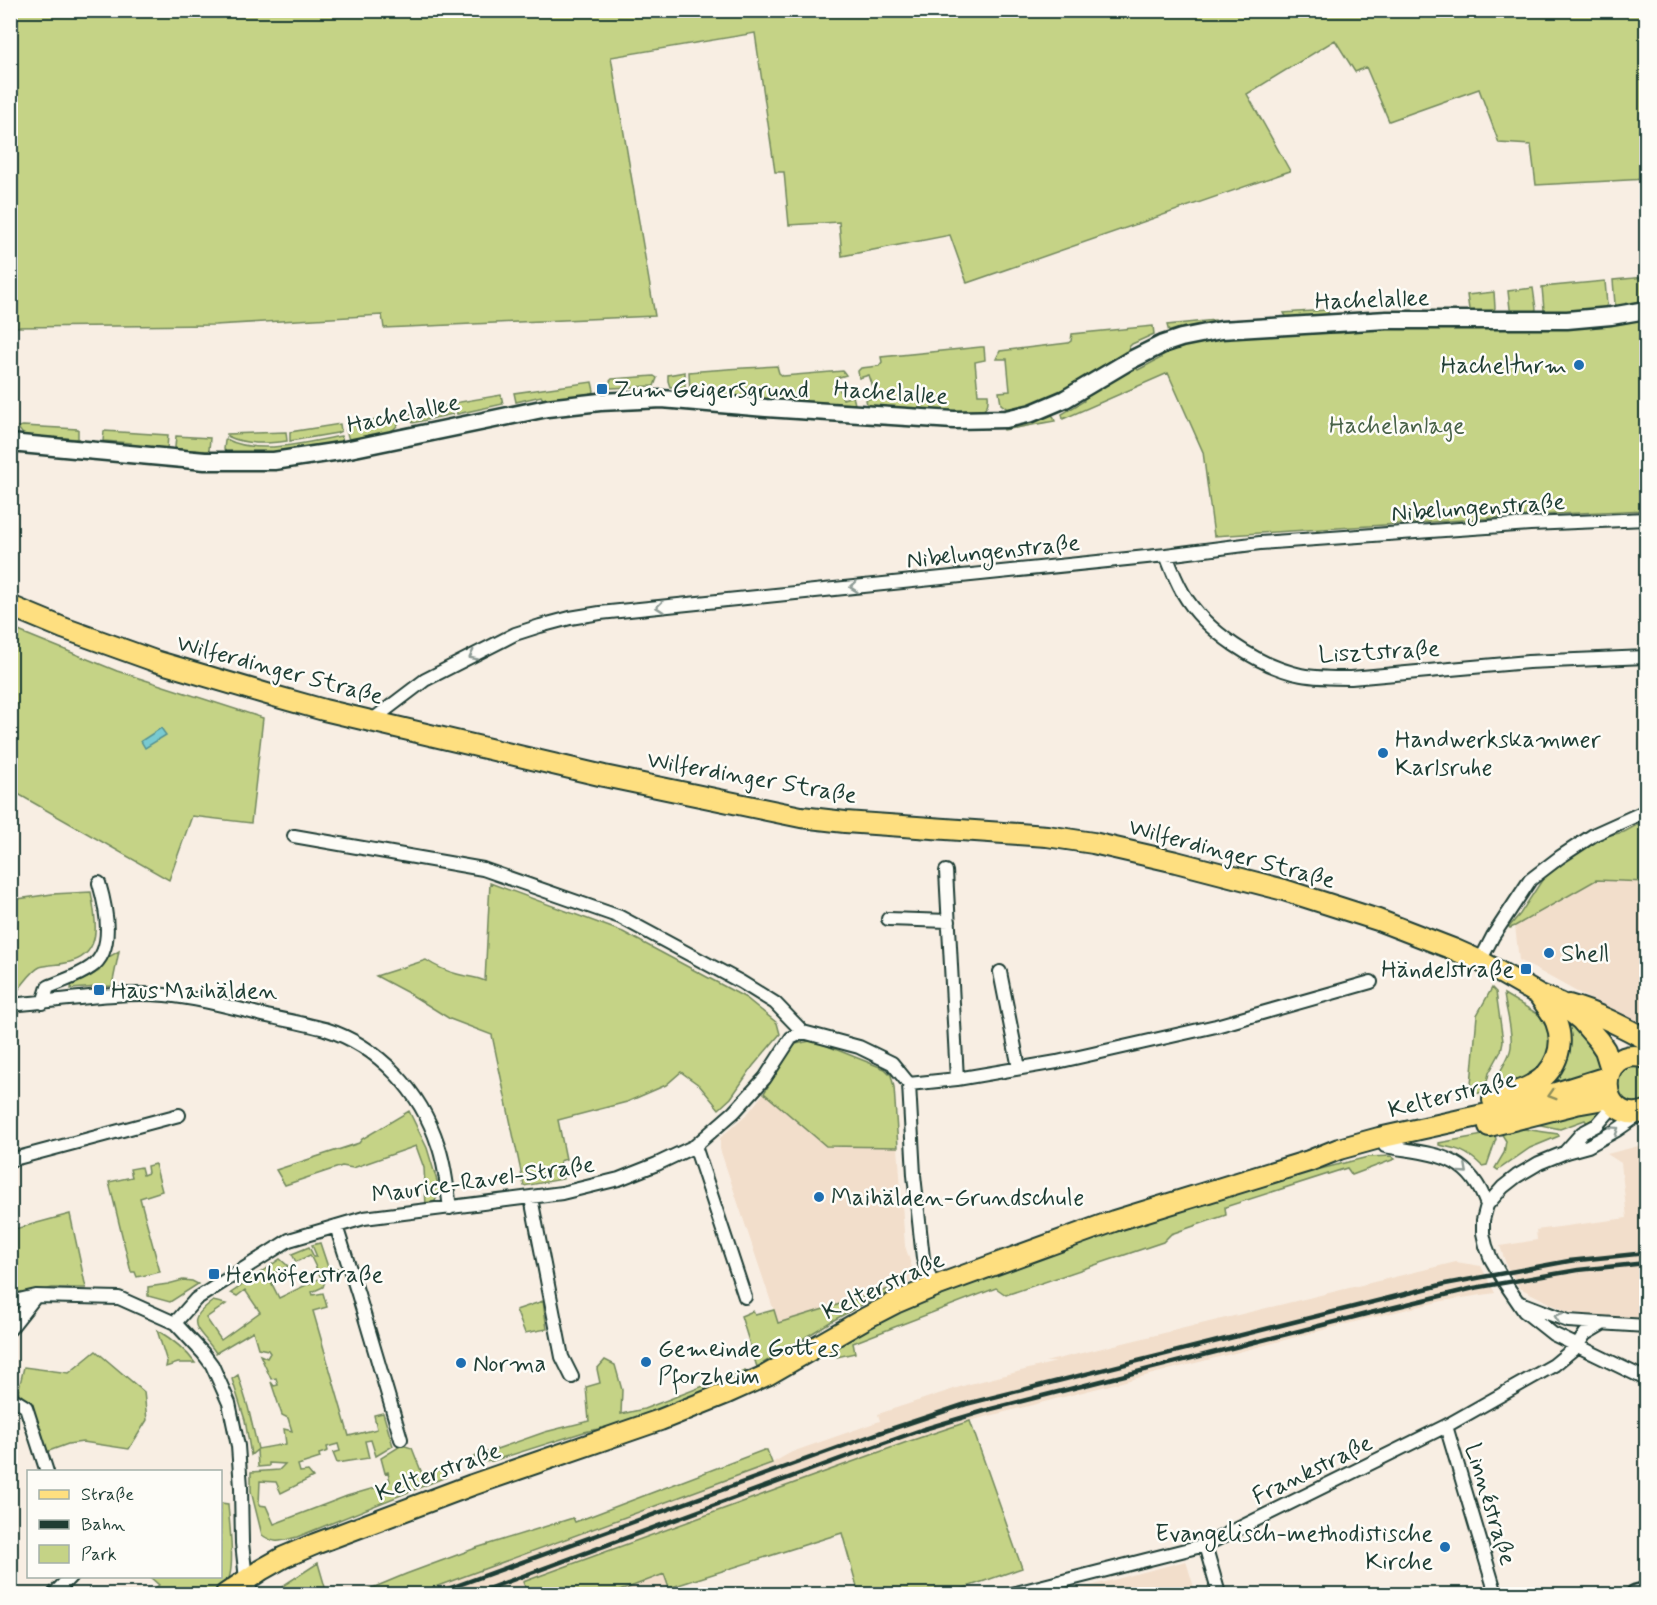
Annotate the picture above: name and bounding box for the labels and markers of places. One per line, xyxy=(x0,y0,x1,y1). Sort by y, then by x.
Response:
place label: Hachelturm xyxy=(1441,351,1567,382)
marker: Hachelturm xyxy=(1572,358,1586,372)
place label: Zum Geigersgrund xyxy=(614,375,809,406)
marker: Zum Geigersgrund xyxy=(595,382,609,396)
place label: Handwerkskammer Karlsruhe xyxy=(1395,725,1601,784)
marker: Handwerkskammer Karlsruhe xyxy=(1376,746,1390,760)
place label: Shell xyxy=(1561,939,1609,970)
marker: Shell xyxy=(1542,946,1556,960)
place label: Händelstraße xyxy=(1381,955,1514,986)
marker: Händelstraße xyxy=(1519,962,1533,976)
place label: Haus Maihälden xyxy=(111,976,278,1007)
marker: Haus Maihälden xyxy=(92,983,106,997)
place label: Maihälden-Grundschule xyxy=(831,1183,1084,1214)
marker: Maihälden-Grundschule xyxy=(812,1190,826,1204)
place label: Henhöferstraße xyxy=(226,1260,383,1291)
marker: Henhöferstraße xyxy=(207,1267,221,1281)
place label: Gemeinde Gottes Pforzheim xyxy=(658,1334,840,1395)
place label: Norma xyxy=(473,1349,546,1380)
marker: Gemeinde Gottes Pforzheim xyxy=(639,1355,653,1369)
marker: Norma xyxy=(454,1356,468,1370)
place label: Evangelisch-methodistische Kirche xyxy=(1155,1519,1433,1578)
marker: Evangelisch-methodistische Kirche xyxy=(1438,1540,1452,1554)

